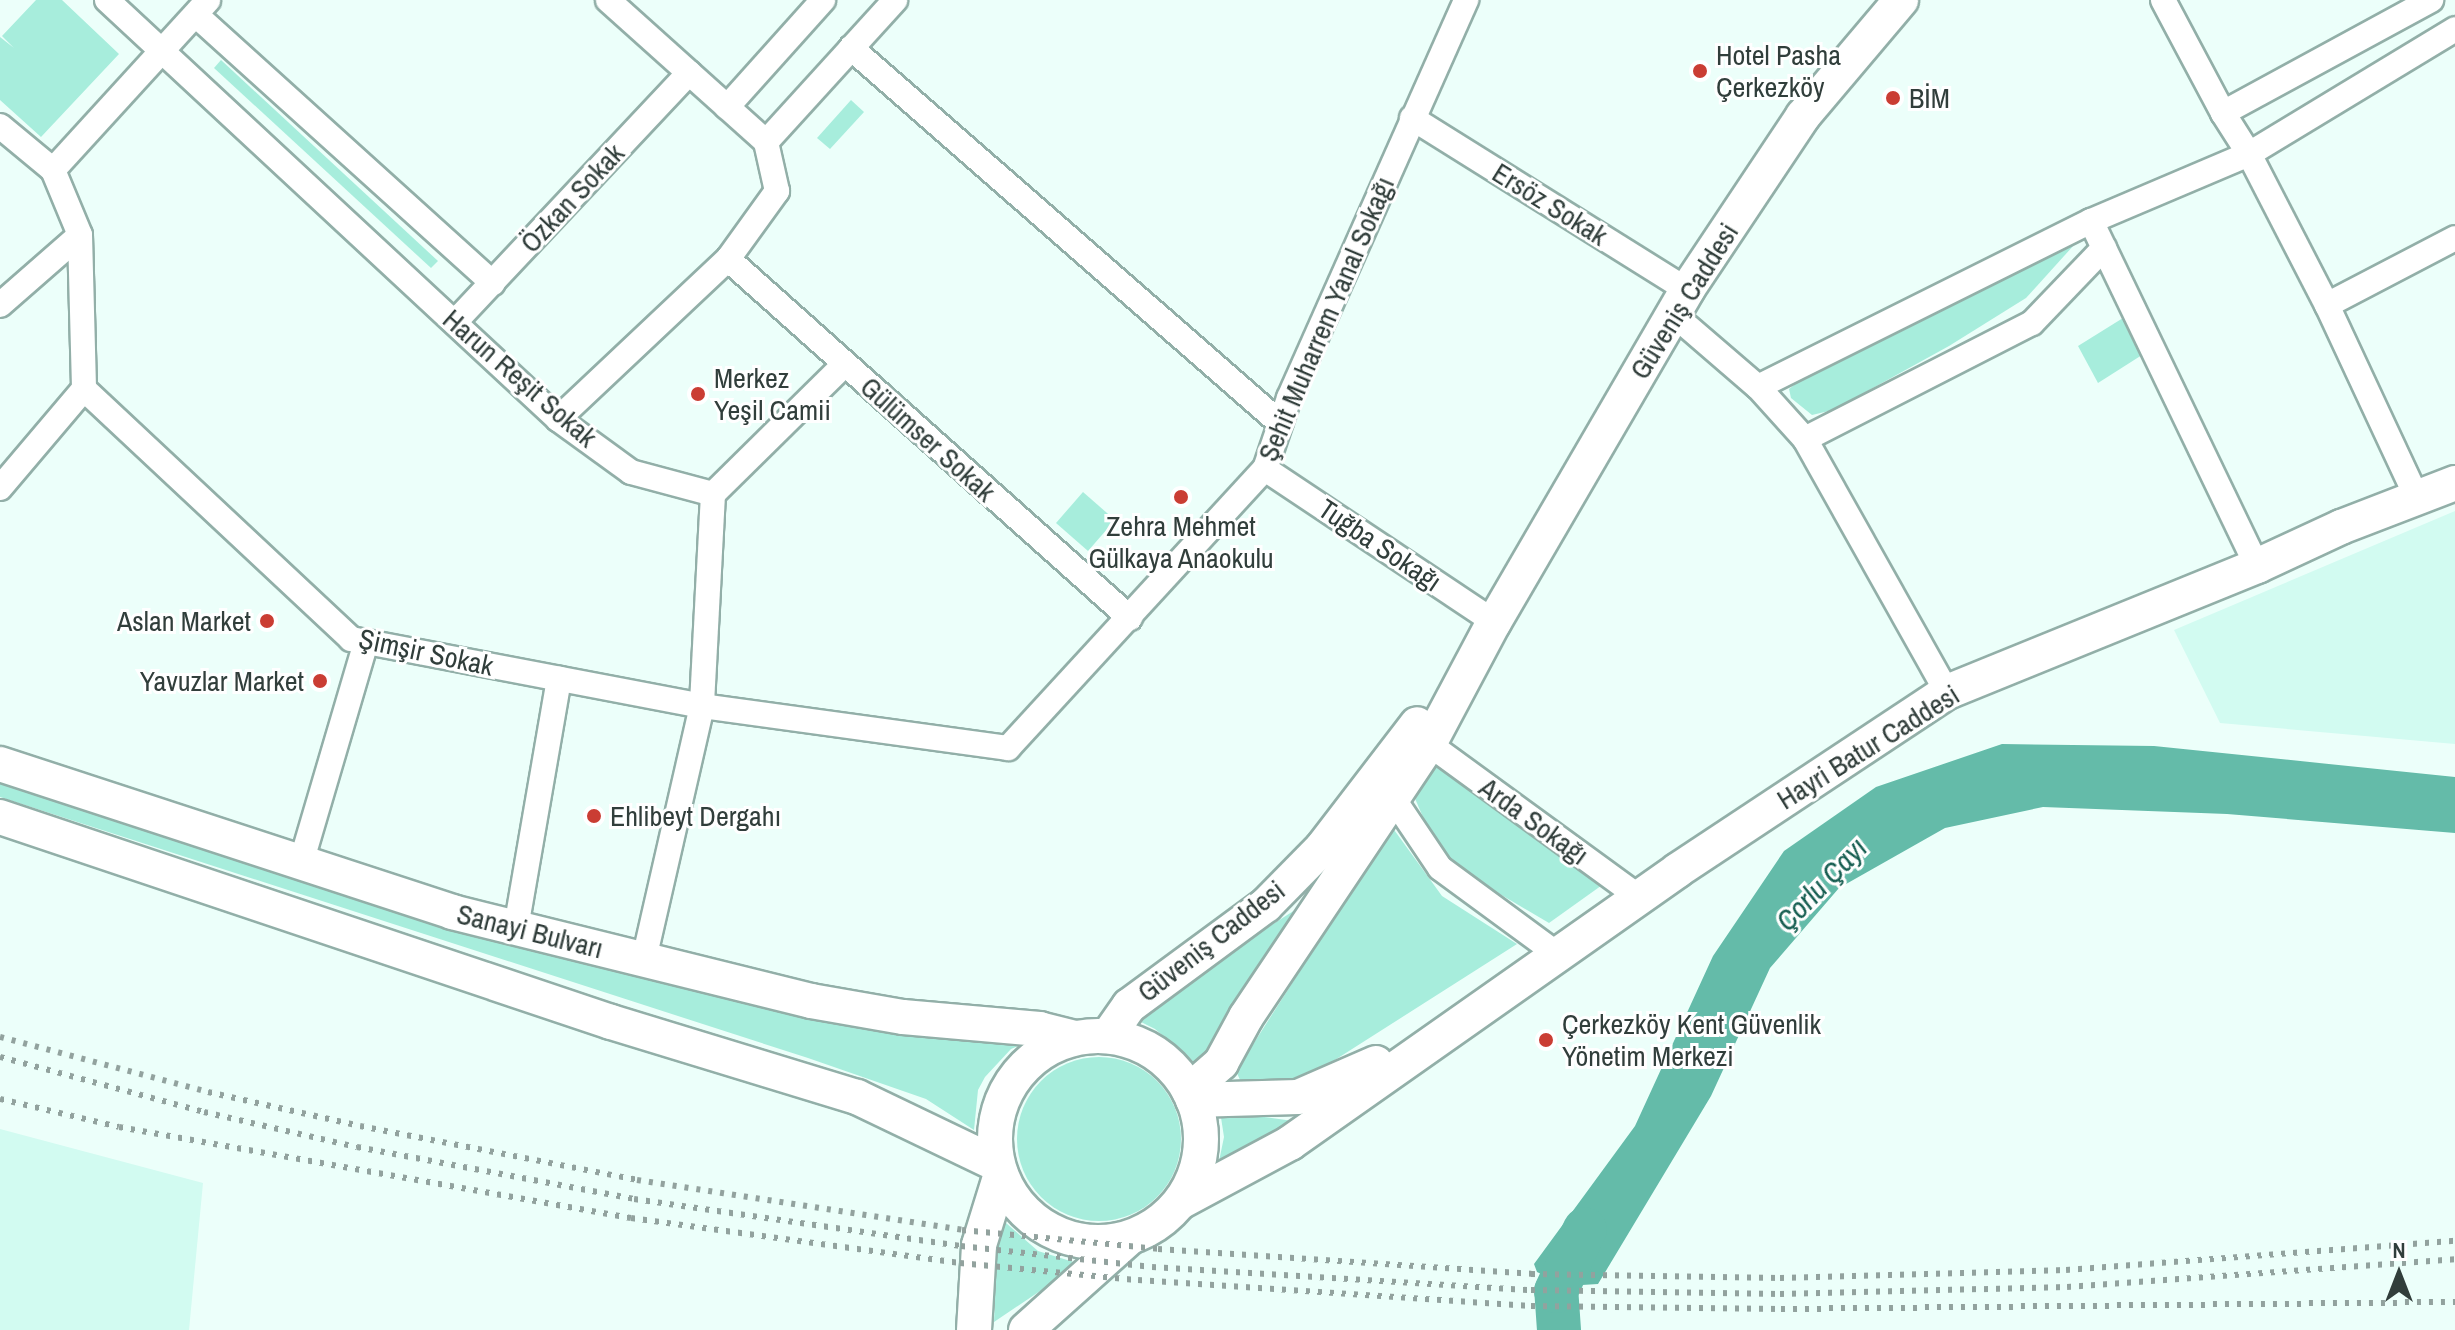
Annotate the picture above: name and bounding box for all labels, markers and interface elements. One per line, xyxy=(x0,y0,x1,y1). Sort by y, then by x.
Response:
place label: Hotel Pasha Çerkezköy xyxy=(1716,38,1841,104)
marker: Hotel Pasha Çerkezköy xyxy=(1691,62,1709,80)
place label: BİM xyxy=(1909,81,1950,115)
marker: BİM xyxy=(1884,89,1902,107)
street label: Özkan Sokak xyxy=(513,137,631,259)
street label: Ersöz Sokak xyxy=(1486,156,1614,252)
street label: Şehit Muharrem Yanal Sokağı xyxy=(1251,172,1401,466)
street label: Güveniş Caddesi xyxy=(1623,217,1745,385)
street label: Harun Reşit Sokak xyxy=(436,302,604,454)
place label: Merkez Yeşil Camii xyxy=(714,361,831,427)
street label: Gülümser Sokak xyxy=(854,370,1002,508)
marker: Merkez Yeşil Camii xyxy=(689,385,707,403)
marker: Zehra Mehmet Gülkaya Anaokulu xyxy=(1172,488,1190,506)
street label: Tuğba Sokağı xyxy=(1312,492,1448,598)
place label: Zehra Mehmet Gülkaya Anaokulu xyxy=(1088,509,1274,575)
place label: Aslan Market xyxy=(117,604,251,638)
marker: Aslan Market xyxy=(258,612,276,630)
street label: Şimşir Sokak xyxy=(356,621,496,683)
place label: Yavuzlar Market xyxy=(140,664,304,698)
marker: Yavuzlar Market xyxy=(311,672,329,690)
street label: Hayri Batur Caddesi xyxy=(1771,678,1965,816)
street label: Arda Sokağı xyxy=(1473,770,1595,872)
place label: Ehlibeyt Dergahı xyxy=(610,799,781,833)
marker: Ehlibeyt Dergahı xyxy=(585,807,603,825)
water label: Çorlu Çayı xyxy=(1768,830,1874,938)
street label: Güveniş Caddesi xyxy=(1131,873,1291,1009)
street label: Sanayi Bulvarı xyxy=(453,897,607,965)
place label: Çerkezköy Kent Güvenlik Yönetim Merkezi xyxy=(1562,1007,1821,1073)
marker: Çerkezköy Kent Güvenlik Yönetim Merkezi xyxy=(1537,1031,1555,1049)
north arrow xyxy=(2359,1234,2439,1314)
text: N xyxy=(2392,1235,2406,1265)

